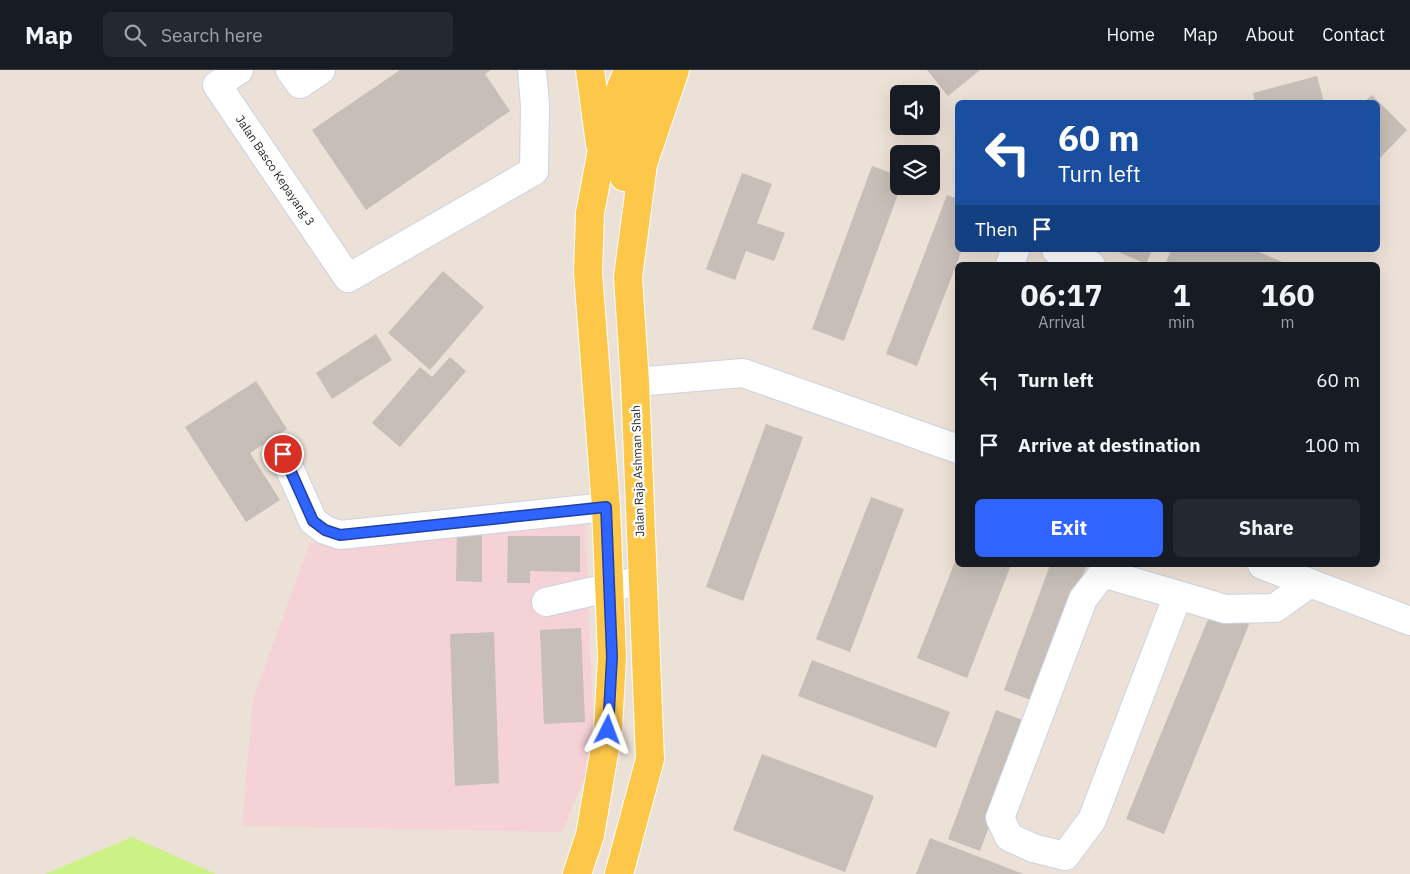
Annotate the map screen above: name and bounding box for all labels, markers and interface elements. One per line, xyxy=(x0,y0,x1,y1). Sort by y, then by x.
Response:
search box xyxy=(103,12,453,57)
text: Map xyxy=(25,19,73,51)
icon: search xyxy=(121,21,149,49)
text: Search here xyxy=(161,23,263,47)
text: Home xyxy=(1107,23,1155,46)
text: Map xyxy=(1183,23,1218,46)
text: About xyxy=(1246,23,1294,46)
text: Contact xyxy=(1322,23,1385,46)
map controls xyxy=(890,85,940,195)
button: sound xyxy=(890,85,940,135)
street label: Jalan Basco Kepayang 3 xyxy=(233,112,318,228)
text: 60 m xyxy=(1058,115,1140,161)
icon: left xyxy=(975,120,1040,185)
button: layers xyxy=(890,145,940,195)
text: Turn left xyxy=(1058,159,1141,188)
icon: arrive xyxy=(1028,215,1056,243)
text: Then xyxy=(975,217,1018,241)
text: 06:17 xyxy=(1021,275,1102,314)
text: 1 xyxy=(1172,275,1190,314)
text: 160 xyxy=(1260,275,1314,314)
text: Arrival xyxy=(1038,312,1085,332)
text: min xyxy=(1168,312,1195,332)
text: m xyxy=(1280,312,1294,332)
icon: left xyxy=(975,366,1003,394)
text: Turn left xyxy=(1018,368,1094,392)
text: 60 m xyxy=(1316,368,1360,392)
street label: Jalan Raja Ashman Shah xyxy=(628,405,647,537)
icon: arrive xyxy=(975,431,1003,459)
pin xyxy=(262,433,304,475)
text: Arrive at destination xyxy=(1018,433,1201,457)
text: 100 m xyxy=(1305,433,1360,457)
icon: arrive xyxy=(269,440,297,468)
button: Exit xyxy=(975,499,1163,557)
button: Share xyxy=(1173,499,1360,557)
position arrow xyxy=(581,703,633,755)

